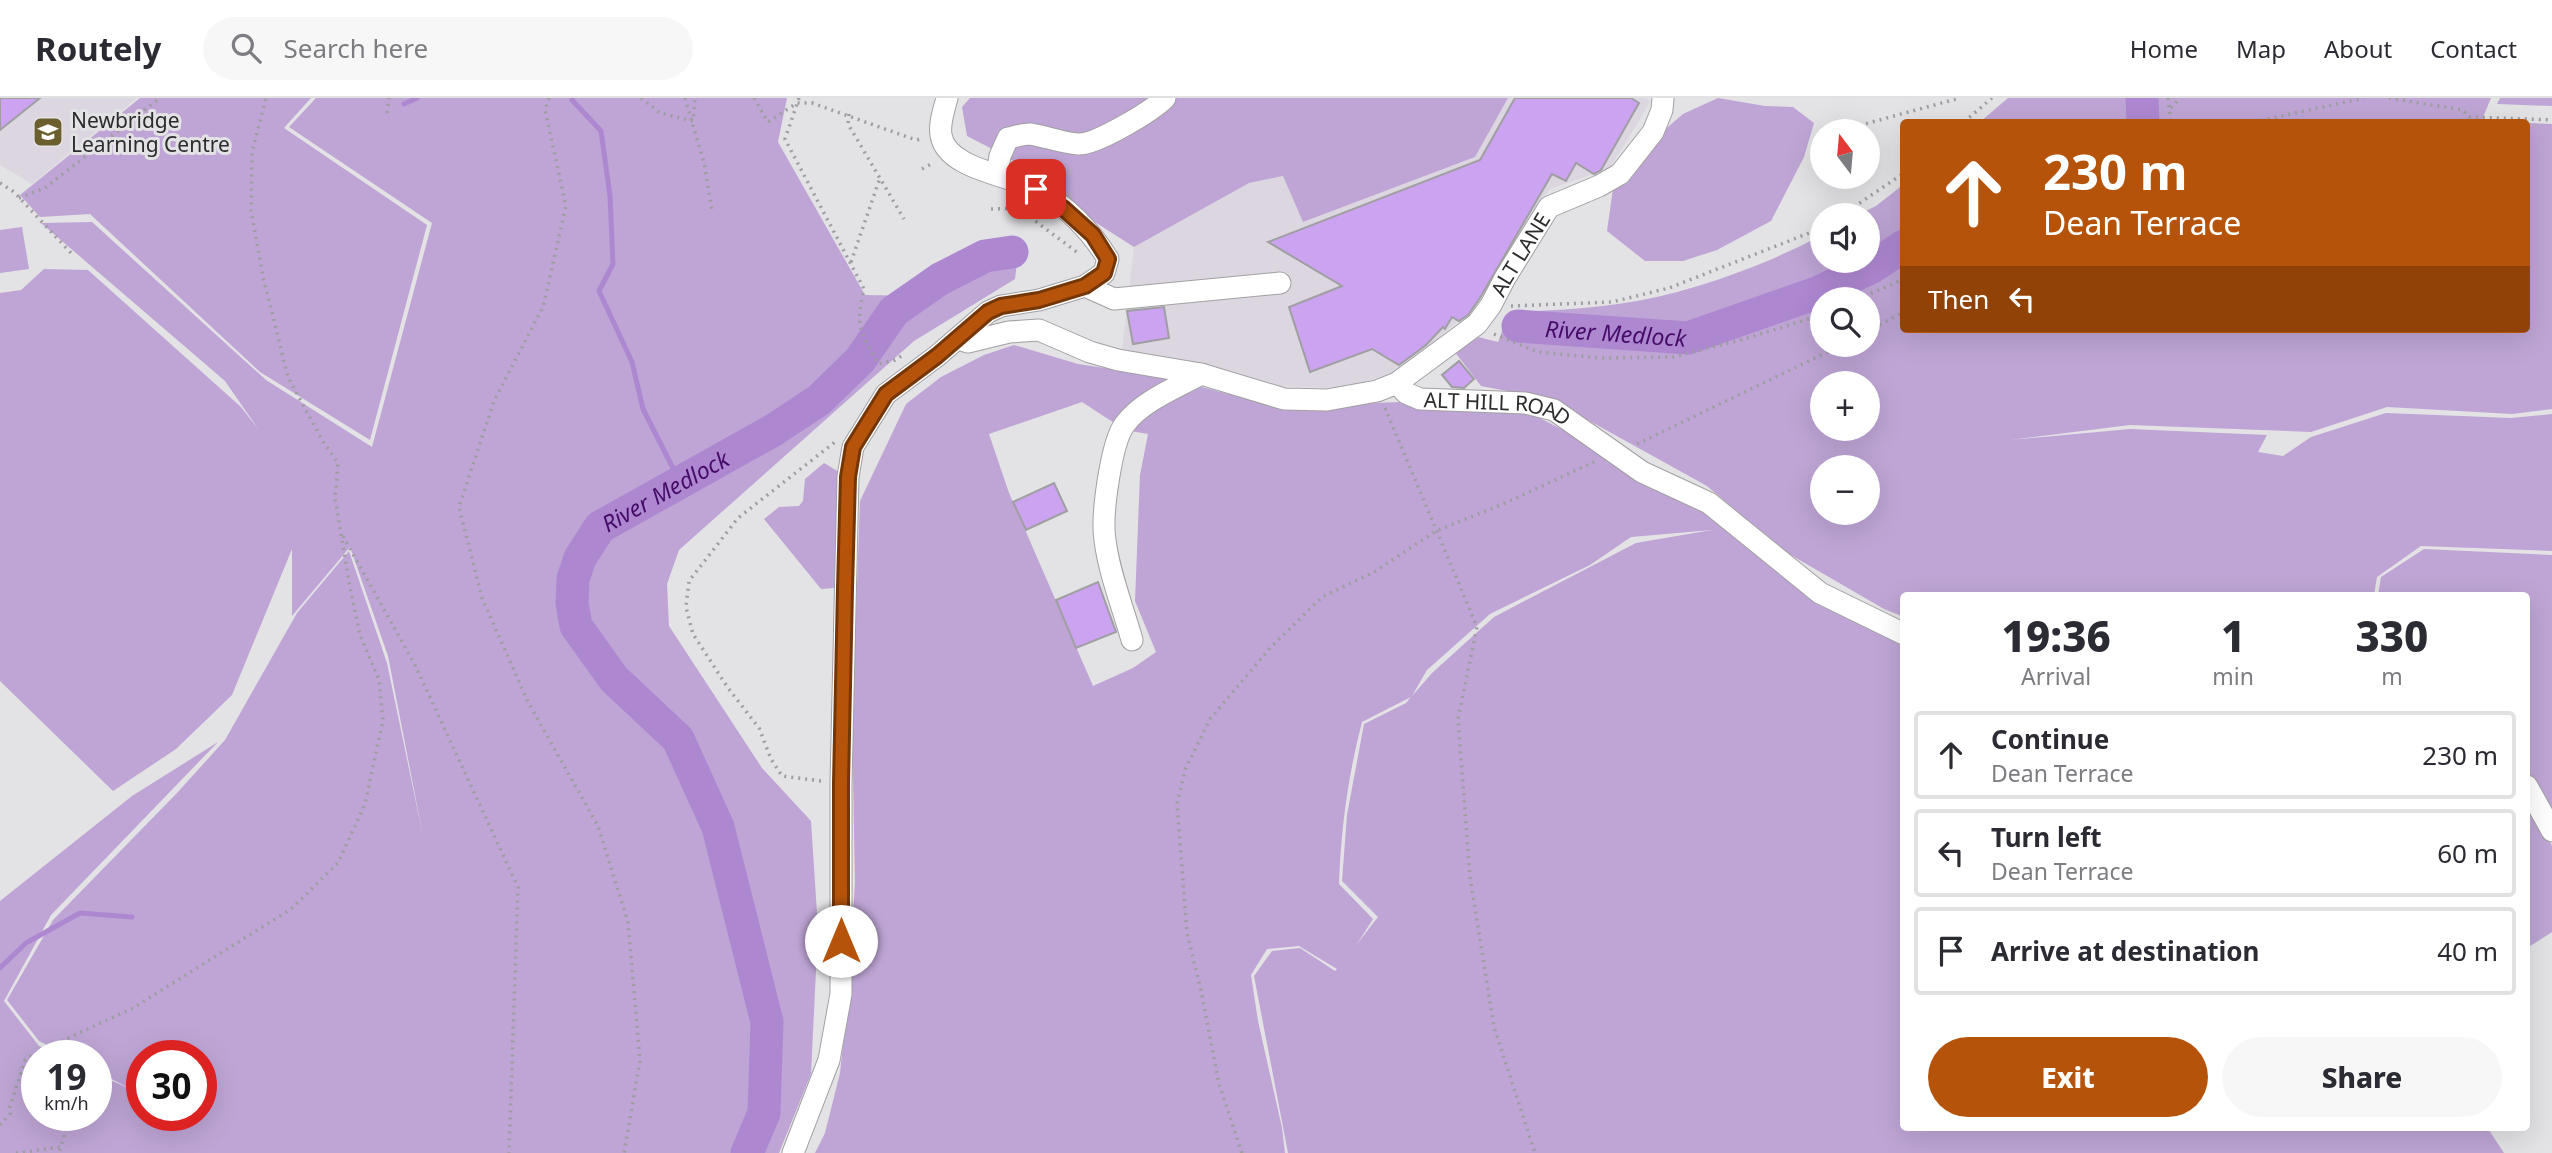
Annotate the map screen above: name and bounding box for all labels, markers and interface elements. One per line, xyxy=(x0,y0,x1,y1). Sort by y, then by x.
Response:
search box xyxy=(203,17,693,80)
text: Routely xyxy=(35,26,161,71)
icon: search xyxy=(227,29,265,67)
text: Search here xyxy=(283,30,428,66)
text: Home xyxy=(2130,32,2198,65)
text: Map xyxy=(2236,32,2286,65)
text: About xyxy=(2324,32,2392,65)
text: Contact xyxy=(2430,32,2517,65)
place label: Newbridge Learning Centre xyxy=(71,106,230,158)
school or university icon: Newbridge Learning Centre xyxy=(31,115,65,149)
north arrow xyxy=(1810,119,1880,189)
map controls xyxy=(1810,119,1880,525)
text: 230 m xyxy=(2043,138,2188,204)
icon: ahead xyxy=(1928,147,2019,238)
pin xyxy=(1006,159,1066,219)
icon: arrive xyxy=(1017,170,1055,208)
text: Dean Terrace xyxy=(2043,201,2241,244)
button: sound xyxy=(1810,203,1880,273)
street label: ALT LANE xyxy=(1484,207,1556,301)
icon: left xyxy=(2003,280,2041,318)
text: Then xyxy=(1928,281,1989,317)
button: search xyxy=(1810,287,1880,357)
water label: River Medlock xyxy=(1544,312,1689,354)
button: + xyxy=(1810,371,1880,441)
street label: ALT HILL ROAD xyxy=(1423,385,1577,432)
water label: River Medlock xyxy=(595,442,736,539)
button: − xyxy=(1810,455,1880,525)
text: 19:36 xyxy=(2002,607,2111,664)
text: 1 xyxy=(2221,607,2245,664)
text: 330 xyxy=(2356,607,2428,664)
text: Arrival xyxy=(2021,660,2091,692)
text: min xyxy=(2212,660,2254,692)
text: m xyxy=(2381,660,2403,692)
text: Continue xyxy=(1991,721,2109,757)
icon: ahead xyxy=(1932,736,1970,774)
text: 230 m xyxy=(2422,737,2498,773)
text: Dean Terrace xyxy=(1991,757,2133,789)
text: Turn left xyxy=(1991,819,2102,855)
icon: left xyxy=(1932,834,1970,872)
text: 60 m xyxy=(2437,835,2498,871)
text: Dean Terrace xyxy=(1991,855,2133,887)
position arrow xyxy=(804,904,878,978)
icon: arrive xyxy=(1932,932,1970,970)
text: Arrive at destination xyxy=(1991,933,2260,969)
text: 40 m xyxy=(2437,933,2498,969)
button: Exit xyxy=(1928,1037,2208,1117)
button: Share xyxy=(2222,1037,2502,1117)
speed limit sign: 30 xyxy=(126,1040,217,1131)
text: 19 xyxy=(46,1053,87,1100)
text: km/h xyxy=(44,1091,89,1115)

